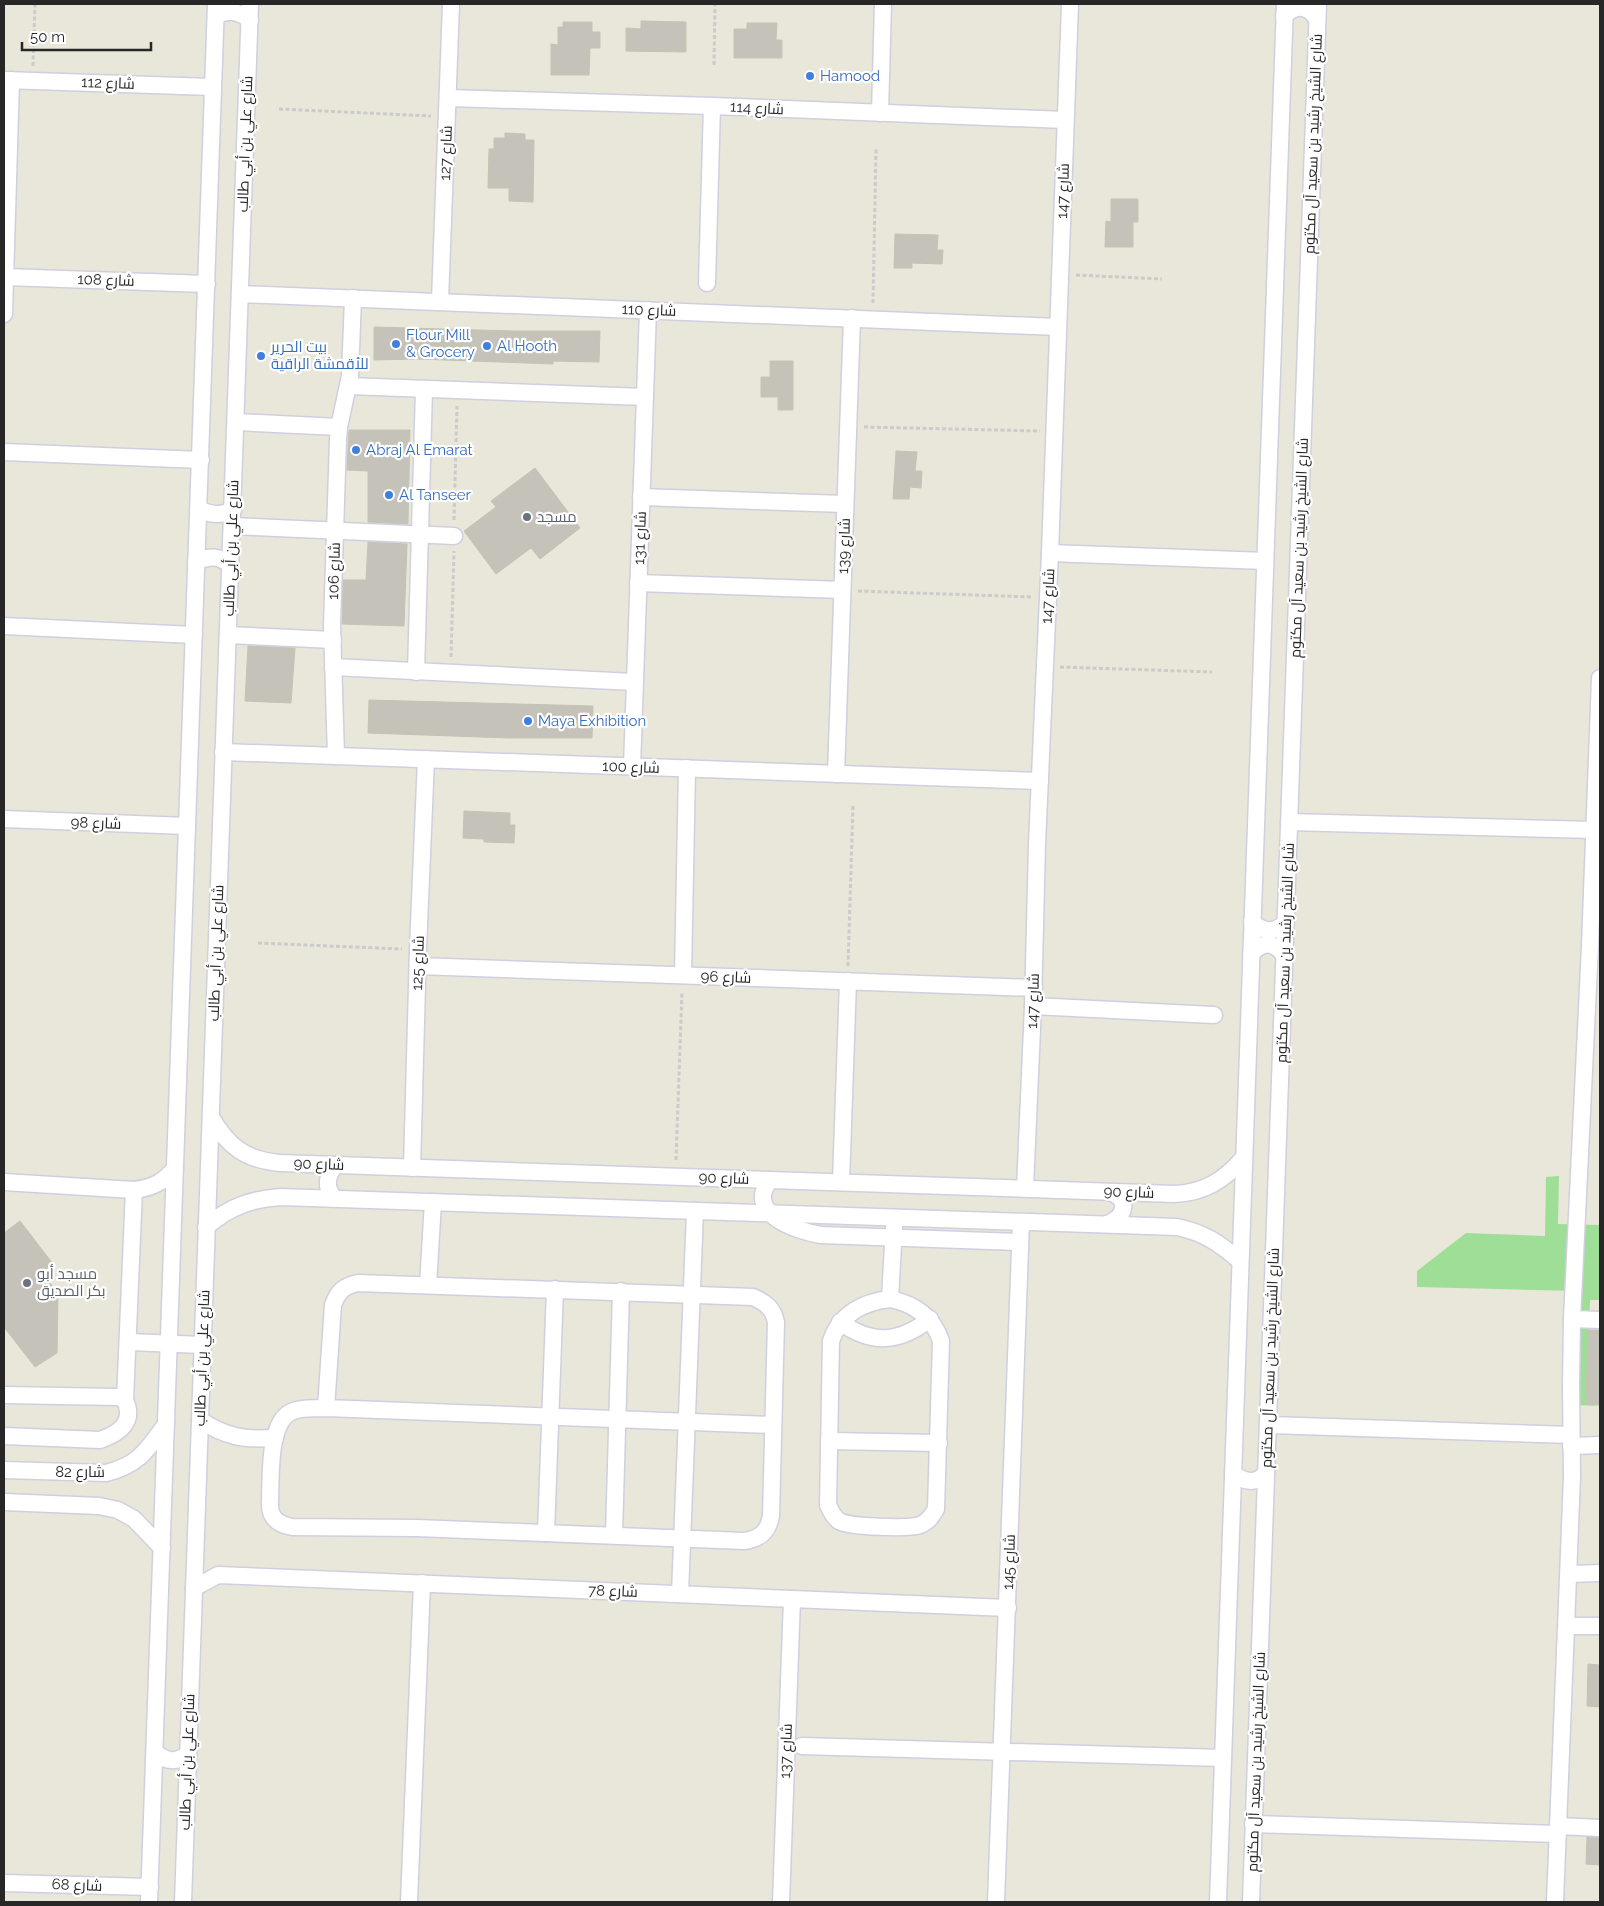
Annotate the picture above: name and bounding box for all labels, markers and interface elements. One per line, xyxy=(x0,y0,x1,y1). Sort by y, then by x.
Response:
scale bar xyxy=(22,20,151,52)
text: 50 m xyxy=(30,28,65,46)
street label: شارع الشيخ رشيد بن سعيد آل مكتوم xyxy=(1300,33,1328,255)
place label: Hamood xyxy=(820,67,880,85)
marker: Hamood xyxy=(804,70,816,82)
street label: شارع 112 xyxy=(81,73,135,95)
street label: شارع علي بن أبي طالب xyxy=(233,75,259,213)
street label: شارع 114 xyxy=(730,98,784,120)
street label: شارع 127 xyxy=(436,125,458,181)
street label: شارع 147 xyxy=(1053,163,1075,219)
street label: شارع 108 xyxy=(77,270,135,292)
street label: شارع 110 xyxy=(621,300,677,322)
place label: Flour Mill & Grocery xyxy=(406,326,475,361)
place label: Al Hooth xyxy=(497,337,557,355)
place label: بيت الحرير للأقمشة الراقية xyxy=(270,338,369,373)
marker: Flour Mill & Grocery xyxy=(390,338,402,350)
marker: Al Hooth xyxy=(481,340,493,352)
marker: بيت الحرير للأقمشة الراقية xyxy=(255,350,267,362)
street label: شارع الشيخ رشيد بن سعيد آل مكتوم xyxy=(1286,437,1314,659)
place label: Abraj Al Emarat xyxy=(366,441,473,459)
marker: Abraj Al Emarat xyxy=(350,444,362,456)
street label: شارع علي بن أبي طالب xyxy=(219,479,245,617)
place label: Al Tanseer xyxy=(399,486,472,504)
marker: Al Tanseer xyxy=(383,489,395,501)
place label: مسجد xyxy=(537,508,577,526)
marker: مسجد xyxy=(521,511,533,523)
street label: شارع 131 xyxy=(630,511,652,565)
street label: شارع 139 xyxy=(834,518,856,574)
street label: شارع 106 xyxy=(324,542,346,600)
street label: شارع 147 xyxy=(1038,568,1060,624)
place label: Maya Exhibition xyxy=(538,712,646,730)
marker: Maya Exhibition xyxy=(522,715,534,727)
street label: شارع 100 xyxy=(602,757,660,779)
street label: شارع 98 xyxy=(70,813,122,835)
street label: شارع الشيخ رشيد بن سعيد آل مكتوم xyxy=(1272,842,1300,1064)
street label: شارع علي بن أبي طالب xyxy=(204,884,230,1022)
street label: شارع 125 xyxy=(408,935,430,991)
street label: شارع 96 xyxy=(700,967,752,989)
street label: شارع 147 xyxy=(1023,973,1045,1029)
street label: شارع 90 xyxy=(293,1154,345,1176)
street label: شارع 90 xyxy=(698,1168,750,1190)
street label: شارع 90 xyxy=(1103,1182,1155,1204)
street label: شارع الشيخ رشيد بن سعيد آل مكتوم xyxy=(1257,1247,1285,1469)
place label: مسجد أبو بكر الصديق xyxy=(37,1264,106,1301)
marker: مسجد أبو بكر الصديق xyxy=(21,1277,33,1289)
street label: شارع علي بن أبي طالب xyxy=(190,1289,216,1427)
street label: شارع 82 xyxy=(55,1463,105,1483)
street label: شارع 145 xyxy=(999,1534,1021,1590)
street label: شارع 78 xyxy=(588,1581,638,1603)
street label: شارع الشيخ رشيد بن سعيد آل مكتوم xyxy=(1243,1651,1271,1873)
street label: شارع علي بن أبي طالب xyxy=(175,1693,201,1831)
street label: شارع 137 xyxy=(776,1723,798,1779)
street label: شارع 68 xyxy=(51,1875,103,1897)

